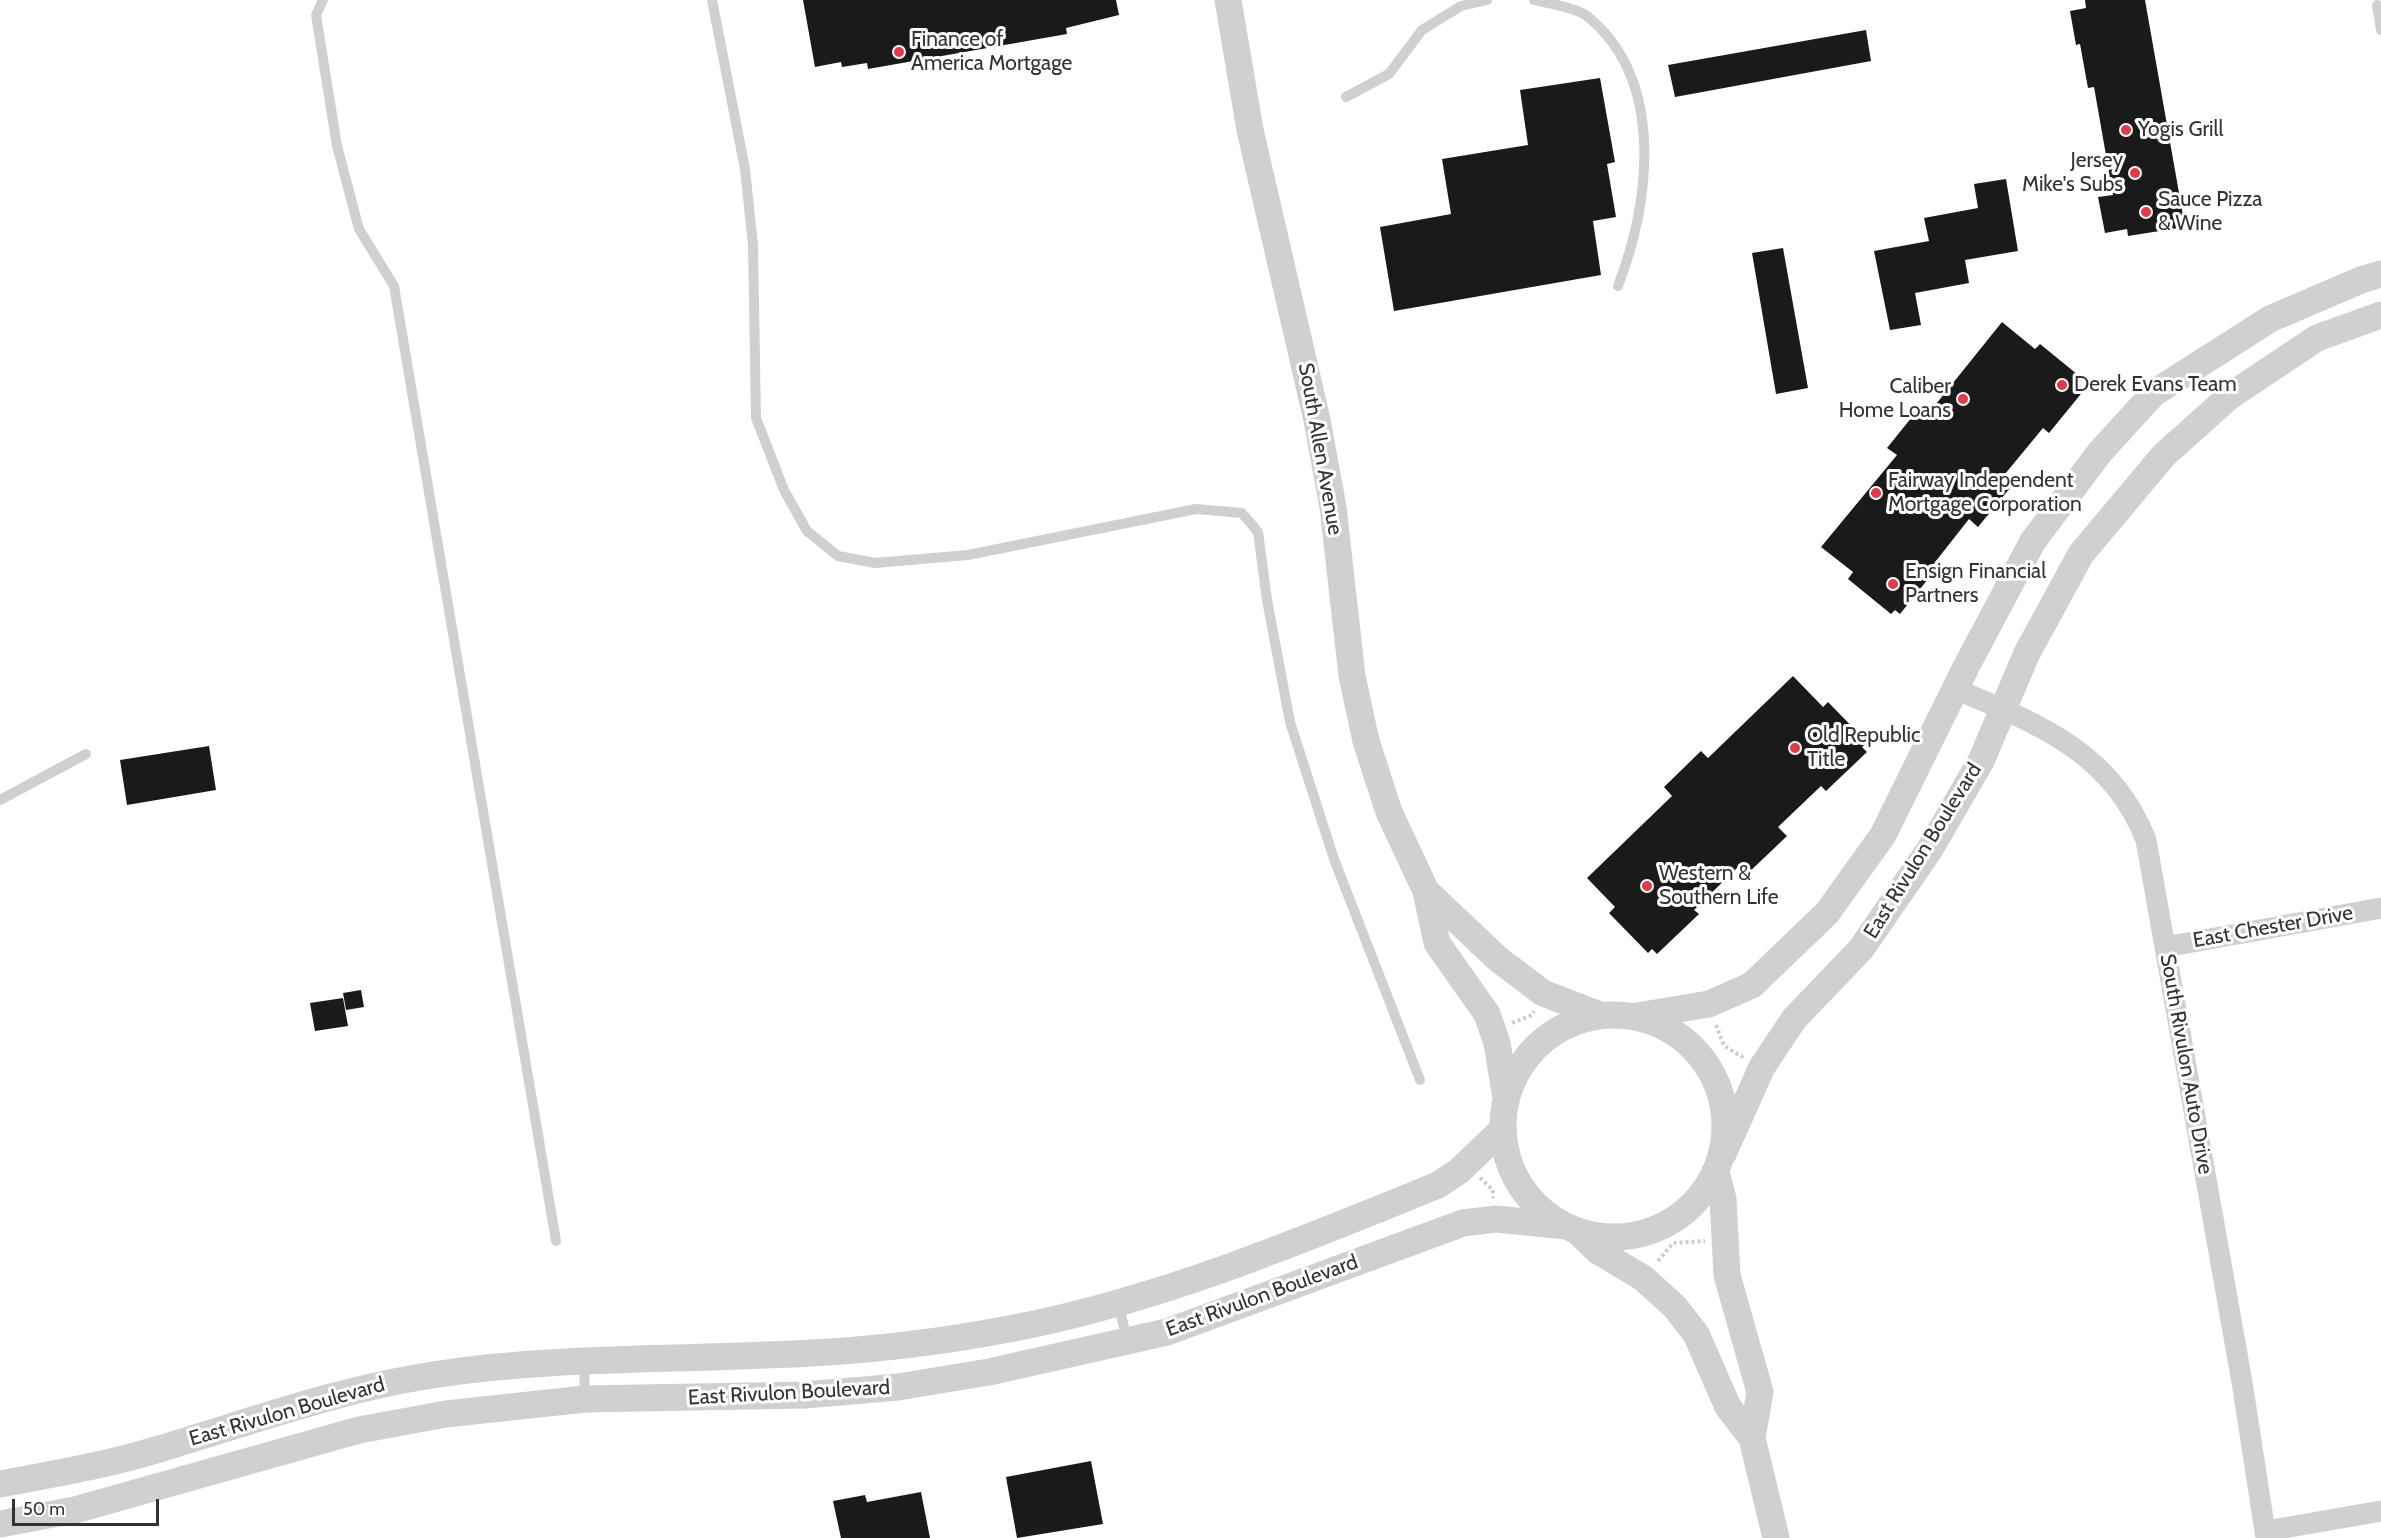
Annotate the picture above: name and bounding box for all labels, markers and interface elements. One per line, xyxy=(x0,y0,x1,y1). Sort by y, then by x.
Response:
place label: Finance of America Mortgage xyxy=(911,27,1072,77)
marker: Finance of America Mortgage xyxy=(892,45,906,59)
place label: Yogis Grill xyxy=(2138,117,2223,143)
marker: Yogis Grill xyxy=(2119,123,2133,137)
place label: Jersey Mike's Subs xyxy=(2022,148,2123,198)
marker: Jersey Mike's Subs xyxy=(2128,166,2142,180)
place label: Sauce Pizza & Wine xyxy=(2158,187,2262,237)
marker: Sauce Pizza & Wine xyxy=(2139,205,2153,219)
street label: South Allen Avenue xyxy=(1292,361,1348,537)
place label: Derek Evans Team xyxy=(2074,372,2237,398)
place label: Caliber Home Loans xyxy=(1839,374,1951,424)
marker: Derek Evans Team xyxy=(2055,378,2069,392)
marker: Caliber Home Loans xyxy=(1956,392,1970,406)
place label: Fairway Independent Mortgage Corporation xyxy=(1888,468,2082,518)
marker: Fairway Independent Mortgage Corporation xyxy=(1869,486,1883,500)
place label: Ensign Financial Partners xyxy=(1905,559,2046,609)
marker: Ensign Financial Partners xyxy=(1886,577,1900,591)
place label: Old Republic Title xyxy=(1807,723,1921,773)
marker: Old Republic Title xyxy=(1788,741,1802,755)
street label: East Rivulon Boulevard xyxy=(1859,759,1987,943)
place label: Western & Southern Life xyxy=(1659,861,1779,911)
marker: Western & Southern Life xyxy=(1640,879,1654,893)
street label: East Chester Drive xyxy=(2191,901,2355,953)
street label: South Rivulon Auto Drive xyxy=(2154,952,2218,1176)
street label: East Rivulon Boulevard xyxy=(1163,1250,1361,1342)
street label: East Rivulon Boulevard xyxy=(186,1372,388,1452)
street label: East Rivulon Boulevard xyxy=(687,1375,891,1411)
scale bar xyxy=(15,1487,162,1525)
text: 50 m xyxy=(23,1498,65,1520)

